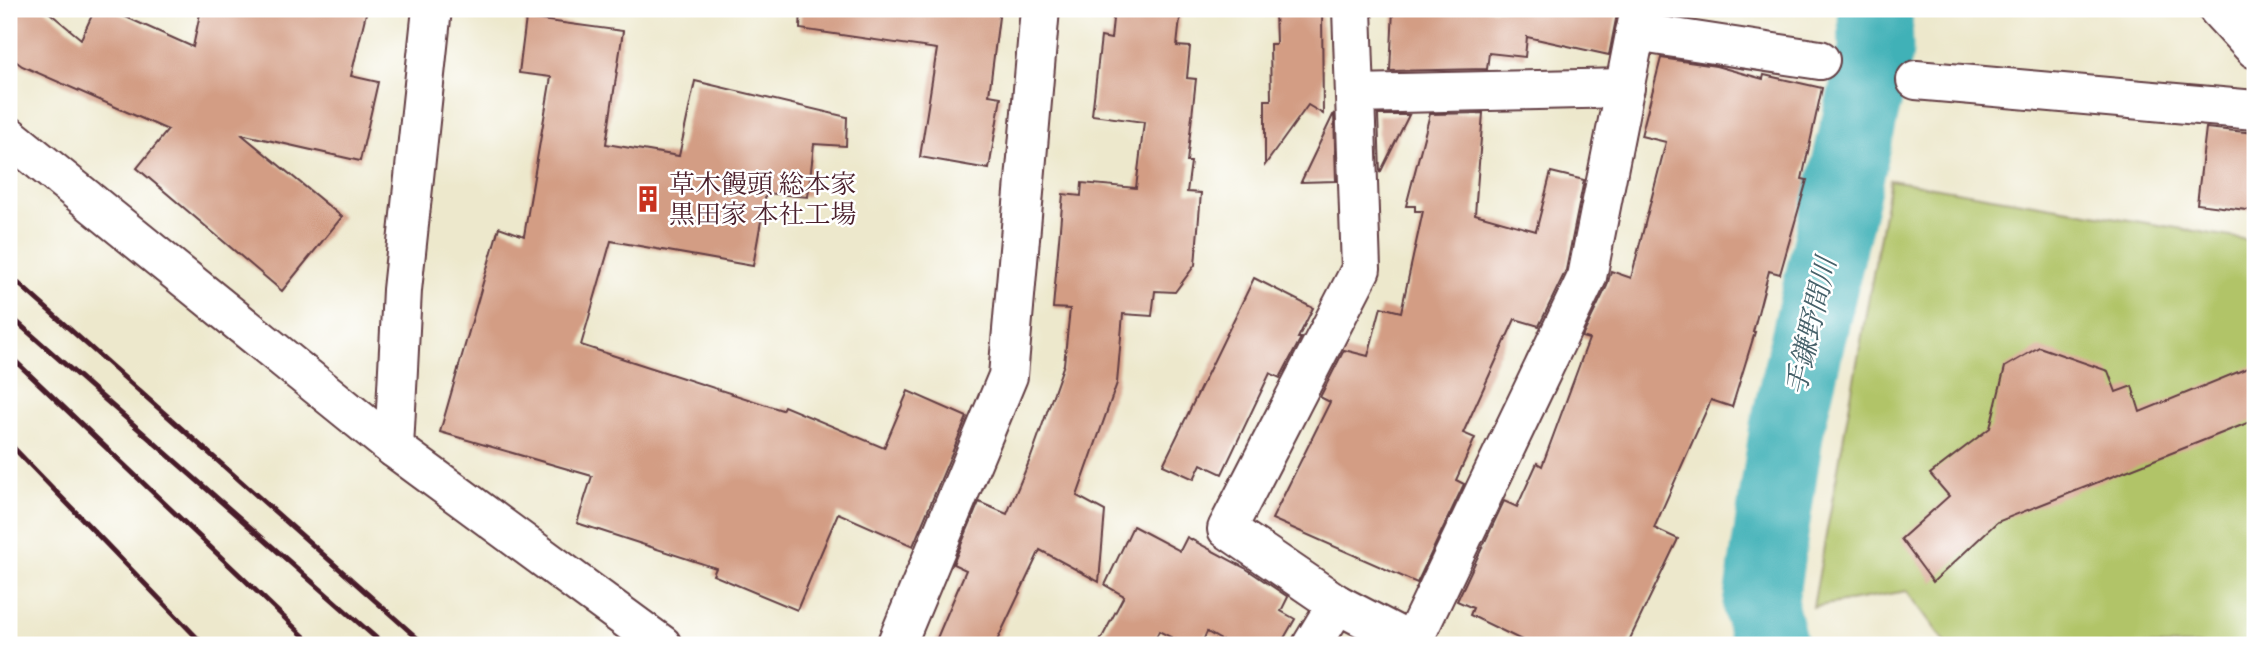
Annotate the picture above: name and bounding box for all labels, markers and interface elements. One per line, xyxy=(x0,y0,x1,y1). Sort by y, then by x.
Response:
place label: 草木饅頭 総本家 黒田家 本社工場 xyxy=(669,169,857,230)
building icon: 草木饅頭 総本家 黒田家 本社工場 xyxy=(633,184,663,214)
water label: 手鎌野間川 xyxy=(1779,251,1843,398)

